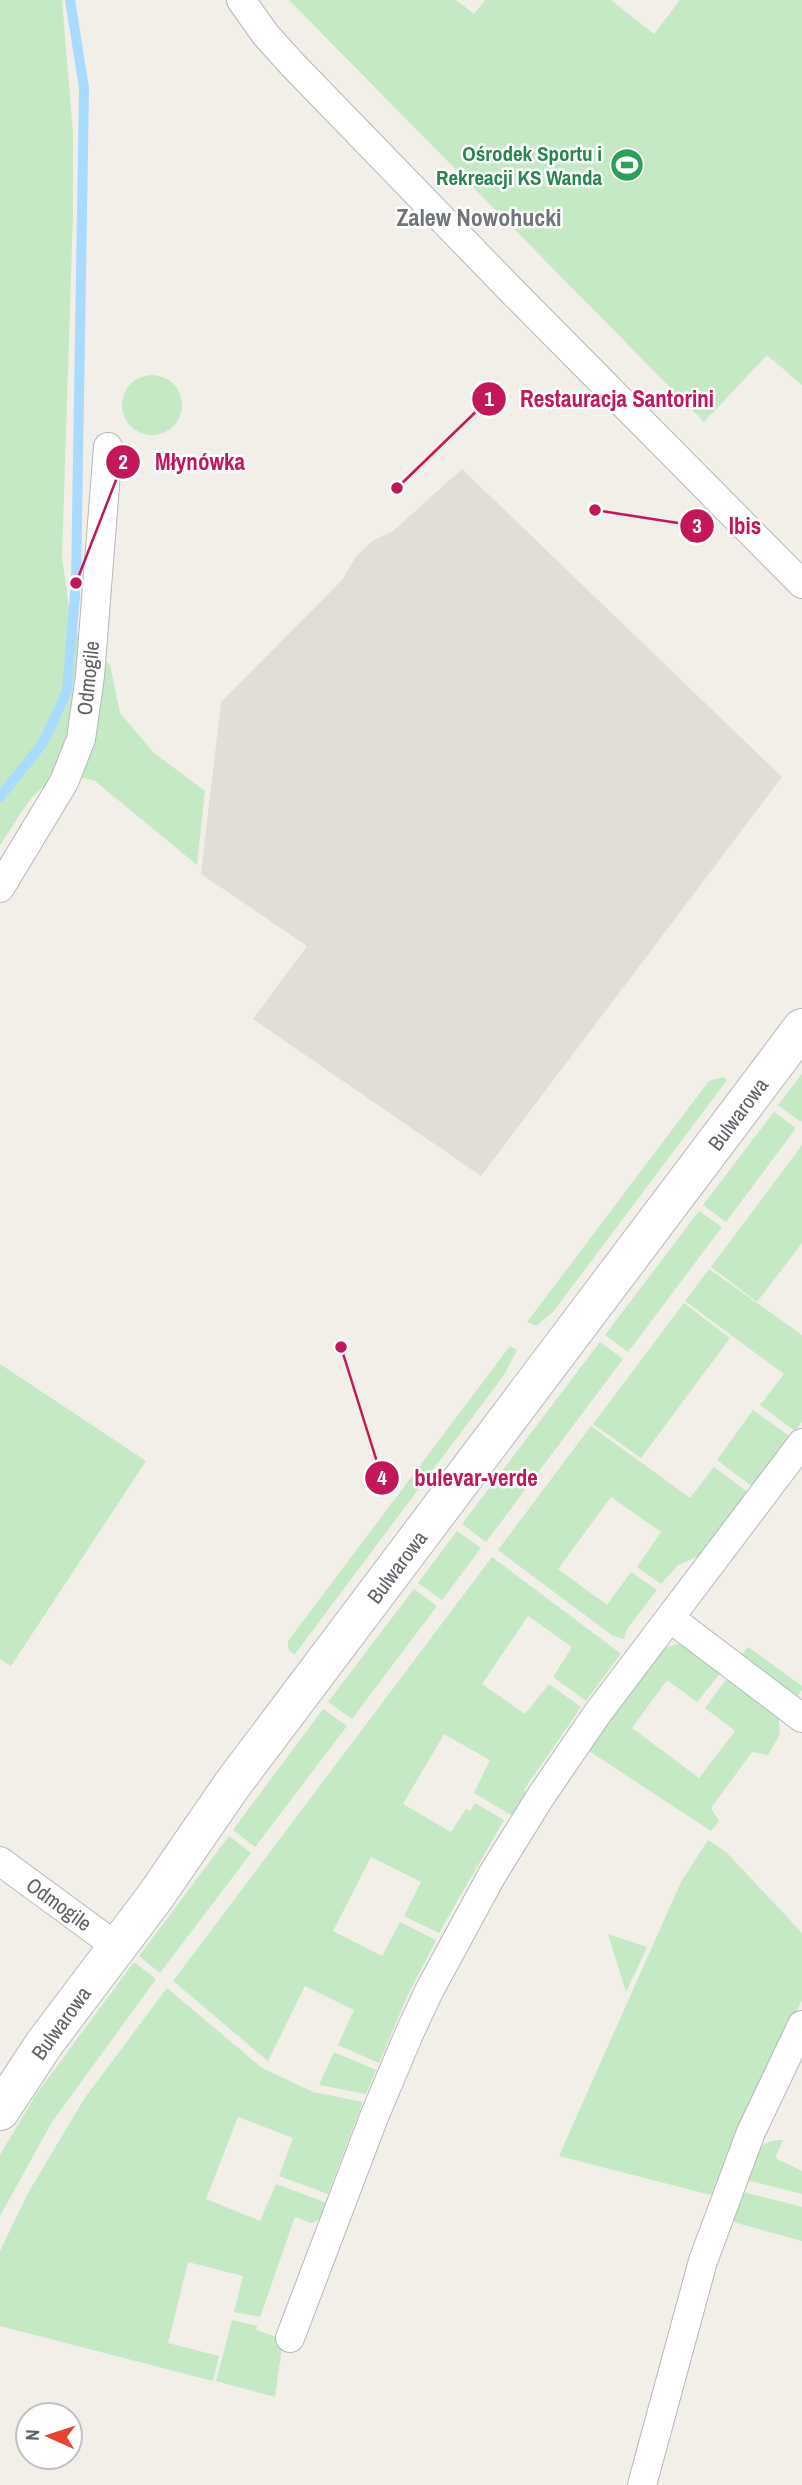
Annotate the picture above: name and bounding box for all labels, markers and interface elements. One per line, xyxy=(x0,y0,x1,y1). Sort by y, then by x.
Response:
place label: Ośrodek Sportu i Rekreacji KS Wanda xyxy=(436,139,602,192)
sports icon: Ośrodek Sportu i Rekreacji KS Wanda xyxy=(608,146,646,184)
district label: Zalew Nowohucki xyxy=(396,201,562,233)
callout: Restauracja Santorini xyxy=(471,377,728,421)
text: Restauracja Santorini xyxy=(520,383,714,414)
text: 1 xyxy=(484,384,494,413)
callout: Młynówka xyxy=(106,440,259,484)
text: Młynówka xyxy=(155,446,246,477)
text: 2 xyxy=(118,447,128,476)
callout: Ibis xyxy=(680,504,775,548)
text: Ibis xyxy=(729,510,761,541)
text: 3 xyxy=(692,511,702,540)
street label: Odmogile xyxy=(70,639,106,717)
street label: Bulwarowa xyxy=(701,1071,775,1156)
callout: bulevar-verde xyxy=(365,1456,552,1500)
text: bulevar-verde xyxy=(414,1462,538,1493)
text: 4 xyxy=(377,1463,387,1492)
street label: Bulwarowa xyxy=(360,1524,434,1609)
street label: Odmogile xyxy=(20,1870,98,1938)
street label: Bulwarowa xyxy=(25,1980,98,2066)
north arrow xyxy=(14,2401,84,2471)
text: N xyxy=(19,2429,45,2441)

